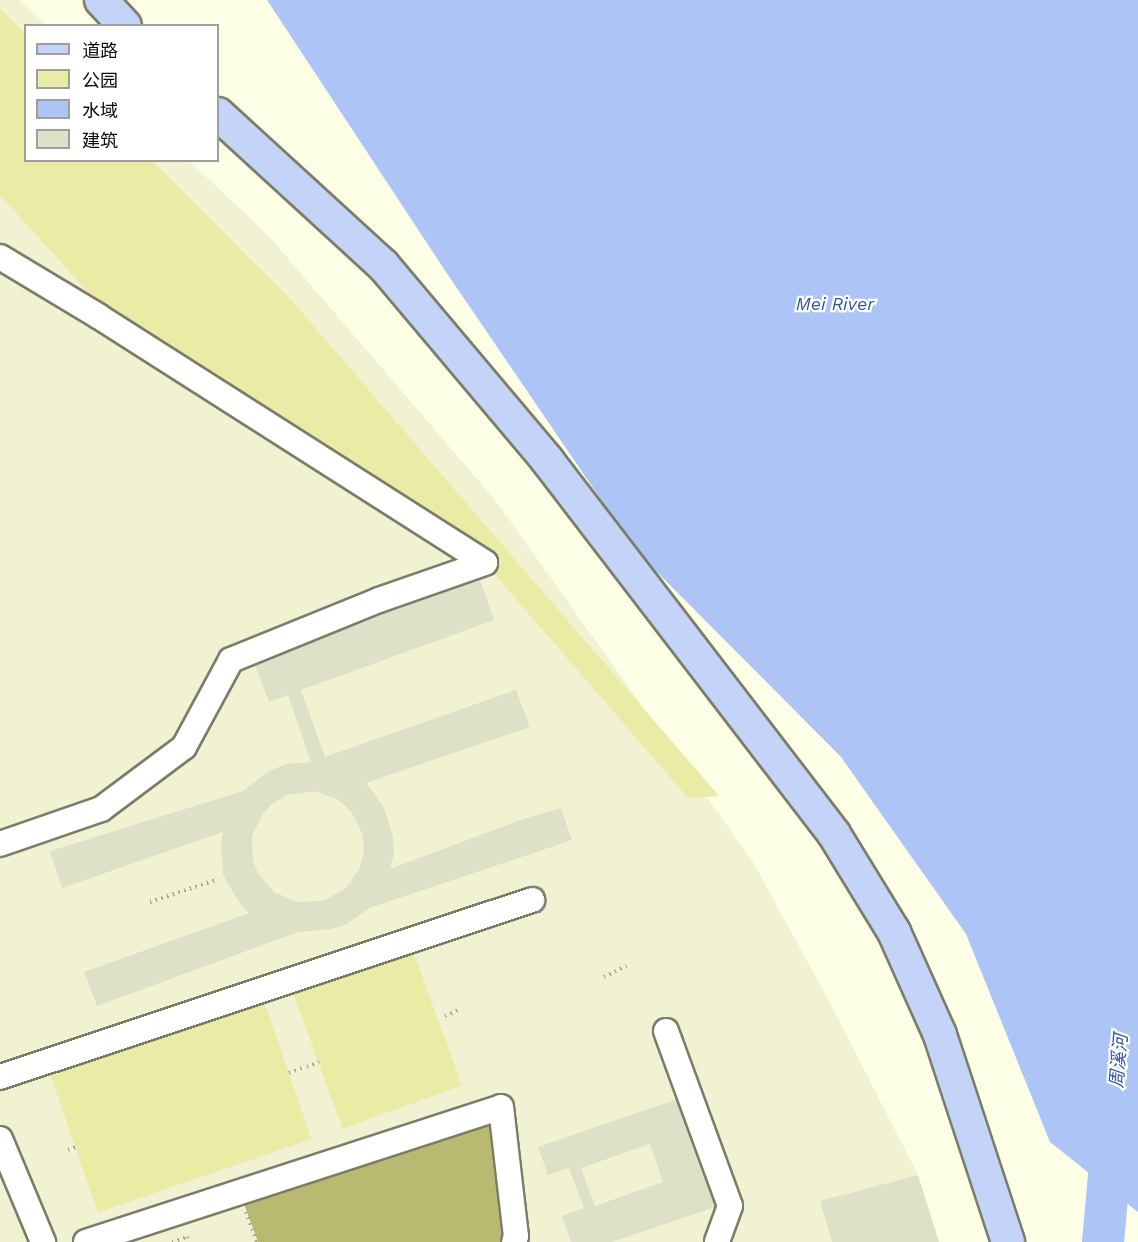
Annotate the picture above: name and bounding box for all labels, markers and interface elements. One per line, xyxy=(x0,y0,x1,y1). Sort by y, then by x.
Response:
legend xyxy=(24,24,219,162)
text: 道路 xyxy=(82,40,118,61)
text: 公园 xyxy=(82,70,118,91)
text: 水域 xyxy=(82,100,118,121)
text: 建筑 xyxy=(82,130,118,151)
water label: Mei River xyxy=(796,293,874,315)
water label: 周溪河 xyxy=(1106,1033,1132,1089)

